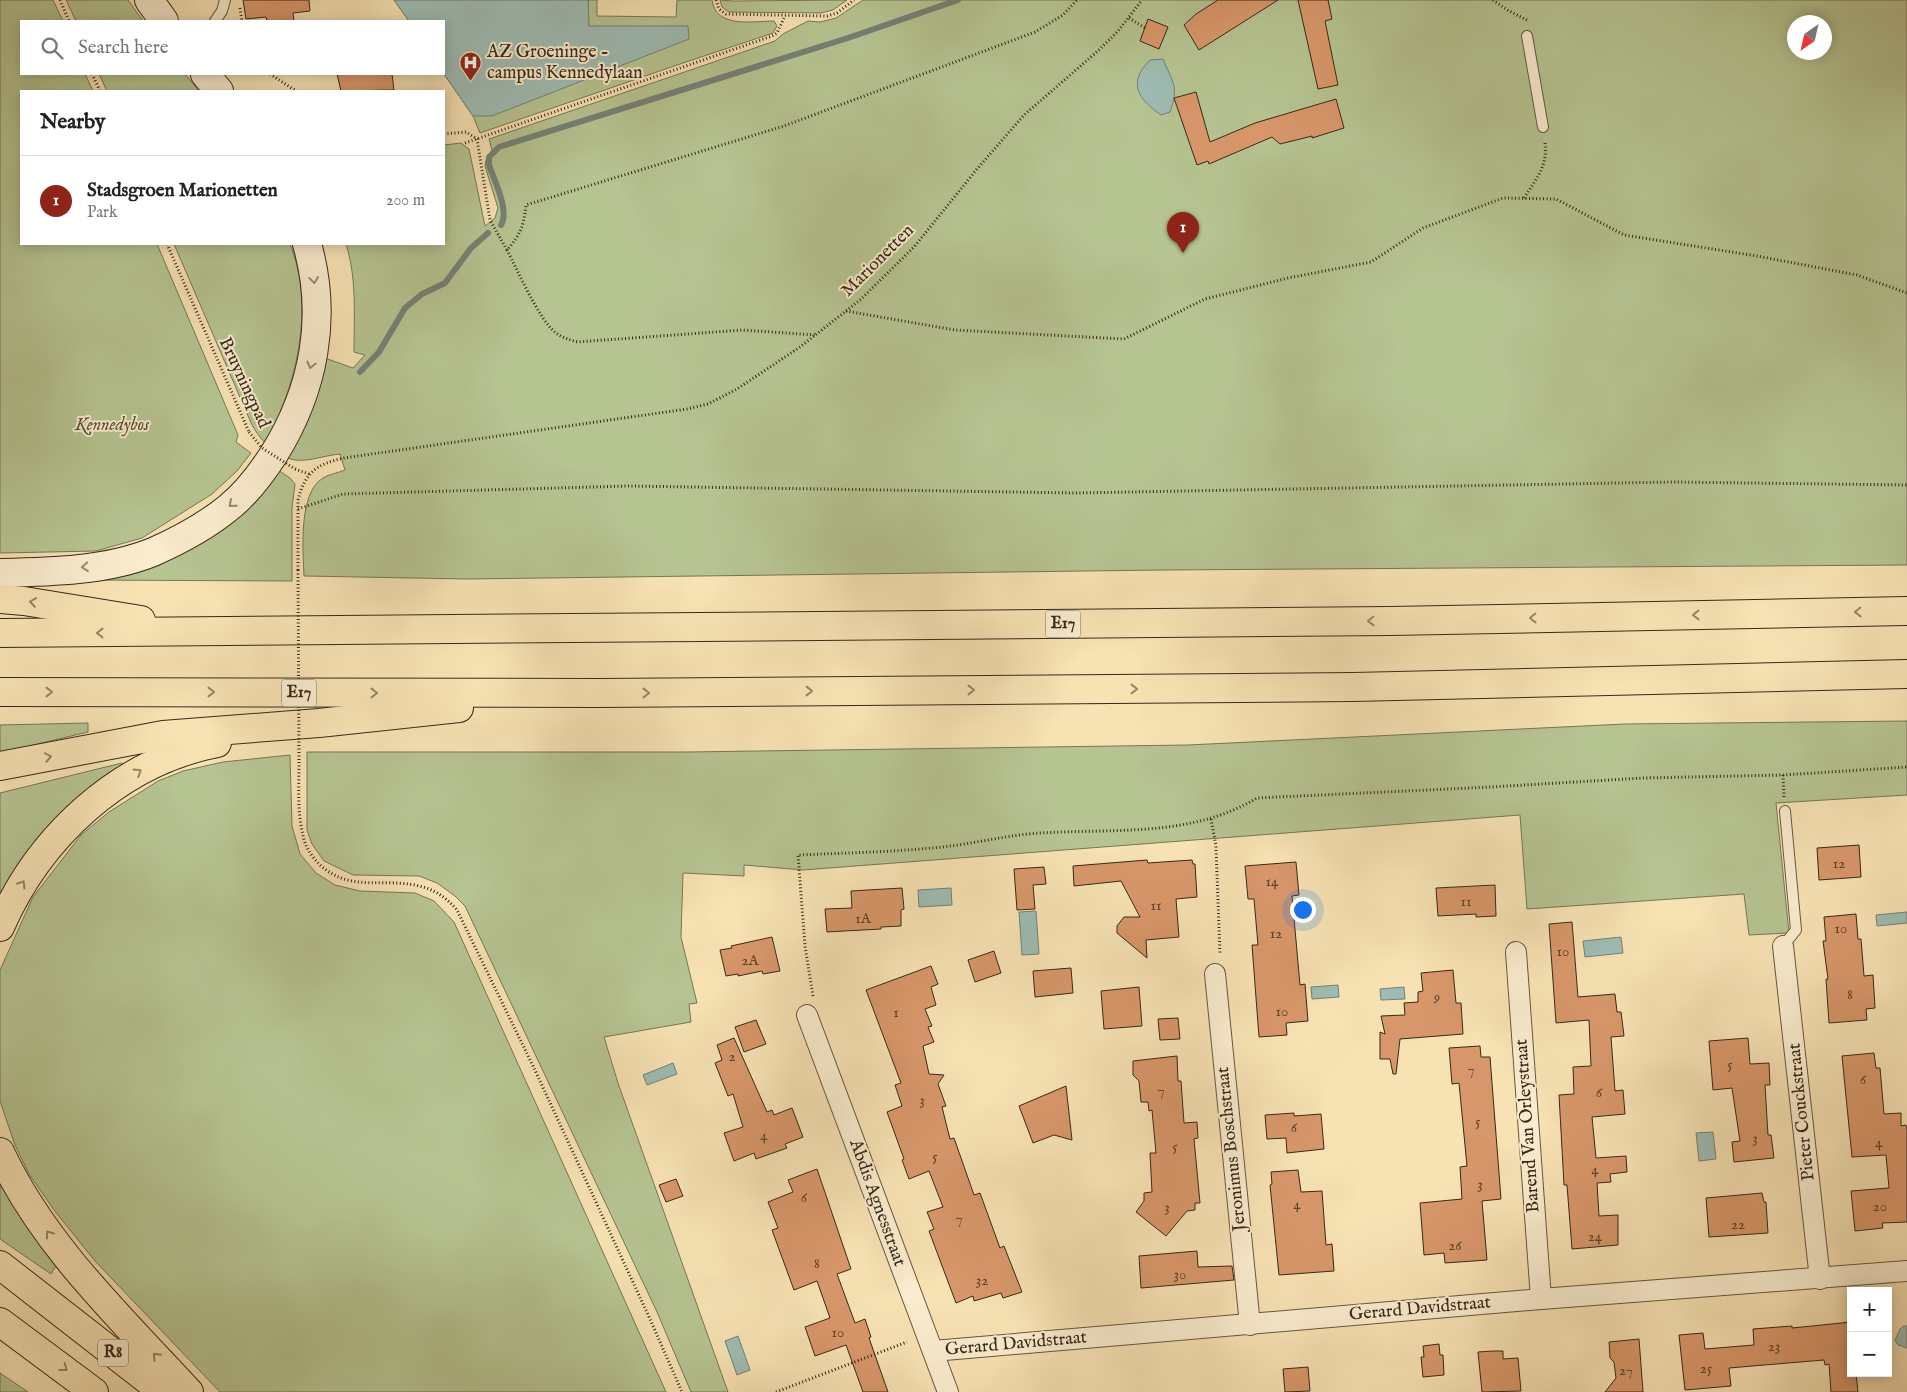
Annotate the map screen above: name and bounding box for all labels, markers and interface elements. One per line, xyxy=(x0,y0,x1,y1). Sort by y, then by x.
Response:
north arrow xyxy=(1787,15,1832,60)
search box xyxy=(20,20,445,75)
icon: search xyxy=(38,34,66,62)
text: Search here xyxy=(78,36,169,60)
place label: AZ Groeninge - campus Kennedylaan xyxy=(486,41,643,85)
hospital icon: AZ Groeninge - campus Kennedylaan xyxy=(459,50,483,81)
text: Nearby xyxy=(40,109,105,136)
text: Stadsgroen Marionetten xyxy=(87,179,278,203)
text: 1 xyxy=(53,191,59,211)
text: 200 m xyxy=(386,191,425,211)
text: Park xyxy=(87,203,117,223)
pin: 1 xyxy=(1167,212,1199,253)
street label: Marionetten xyxy=(837,219,920,302)
one-way arrow xyxy=(308,276,319,284)
street label: Bruyningpad xyxy=(213,334,275,432)
one-way arrow xyxy=(307,361,317,370)
park label: Kennedybos xyxy=(74,414,150,437)
one-way arrow xyxy=(229,498,238,507)
one-way arrow xyxy=(81,562,89,573)
one-way arrow xyxy=(28,597,36,608)
one-way arrow xyxy=(1854,607,1862,617)
road number: E17 xyxy=(1046,610,1080,638)
one-way arrow xyxy=(1692,610,1700,620)
one-way arrow xyxy=(1529,613,1537,623)
one-way arrow xyxy=(1367,616,1374,626)
one-way arrow xyxy=(96,628,104,638)
road number: E17 xyxy=(282,680,316,706)
one-way arrow xyxy=(1130,683,1138,694)
one-way arrow xyxy=(968,685,976,695)
one-way arrow xyxy=(806,686,813,696)
one-way arrow xyxy=(45,687,53,697)
one-way arrow xyxy=(208,687,215,697)
one-way arrow xyxy=(370,688,378,698)
one-way arrow xyxy=(643,688,651,698)
one-way arrow xyxy=(43,752,52,762)
one-way arrow xyxy=(132,769,141,778)
house number: 12 xyxy=(1833,854,1845,873)
house number: 14 xyxy=(1266,872,1279,891)
one-way arrow xyxy=(16,881,26,890)
house number: 11 xyxy=(1460,892,1472,911)
house number: 11 xyxy=(1150,896,1162,915)
your location xyxy=(1290,897,1316,923)
house number: 1A xyxy=(855,909,872,928)
house number: 10 xyxy=(1835,919,1847,938)
house number: 12 xyxy=(1270,924,1282,943)
house number: 10 xyxy=(1557,942,1569,961)
house number: 2A xyxy=(741,951,759,970)
house number: 8 xyxy=(1847,985,1853,1004)
house number: 9 xyxy=(1433,988,1440,1007)
house number: 10 xyxy=(1276,1002,1288,1021)
house number: 1 xyxy=(893,1003,899,1022)
street label: Barend Van Orleystraat xyxy=(1510,1038,1546,1214)
street label: Pieter Couckstraat xyxy=(1783,1042,1821,1182)
house number: 2 xyxy=(728,1047,736,1066)
house number: 5 xyxy=(1727,1055,1733,1074)
house number: 7 xyxy=(1467,1060,1475,1079)
street label: Jeronimus Boschstraat xyxy=(1212,1066,1252,1234)
house number: 6 xyxy=(1860,1070,1867,1089)
house number: 7 xyxy=(1157,1081,1165,1100)
house number: 6 xyxy=(1596,1083,1603,1102)
house number: 3 xyxy=(919,1091,925,1110)
house number: 5 xyxy=(1475,1112,1481,1131)
house number: 6 xyxy=(1291,1118,1298,1137)
house number: 4 xyxy=(760,1126,768,1145)
house number: 3 xyxy=(1752,1129,1758,1148)
house number: 4 xyxy=(1875,1133,1883,1152)
street label: Abdis Agnesstraat xyxy=(843,1135,911,1270)
house number: 5 xyxy=(1172,1137,1178,1156)
house number: 5 xyxy=(932,1147,938,1166)
house number: 4 xyxy=(1591,1160,1599,1179)
house number: 3 xyxy=(1477,1175,1483,1194)
house number: 6 xyxy=(801,1188,808,1207)
house number: 4 xyxy=(1293,1195,1301,1214)
house number: 20 xyxy=(1873,1197,1887,1216)
house number: 3 xyxy=(1164,1198,1170,1217)
house number: 7 xyxy=(955,1209,963,1228)
house number: 22 xyxy=(1731,1215,1745,1234)
house number: 24 xyxy=(1588,1227,1603,1246)
one-way arrow xyxy=(47,1231,55,1240)
house number: 26 xyxy=(1448,1236,1462,1255)
house number: 8 xyxy=(814,1254,820,1273)
house number: 30 xyxy=(1174,1265,1186,1284)
house number: 32 xyxy=(976,1271,988,1290)
map controls xyxy=(1847,1287,1892,1377)
button: + xyxy=(1847,1287,1892,1332)
street label: Gerard Davidstraat xyxy=(1348,1291,1492,1327)
house number: 10 xyxy=(832,1323,844,1342)
street label: Gerard Davidstraat xyxy=(944,1326,1088,1362)
button: − xyxy=(1847,1332,1892,1377)
house number: 23 xyxy=(1768,1337,1780,1356)
road number: R8 xyxy=(98,1340,128,1366)
one-way arrow xyxy=(153,1353,162,1362)
house number: 25 xyxy=(1700,1359,1713,1378)
house number: 27 xyxy=(1619,1361,1633,1380)
one-way arrow xyxy=(58,1362,68,1371)

